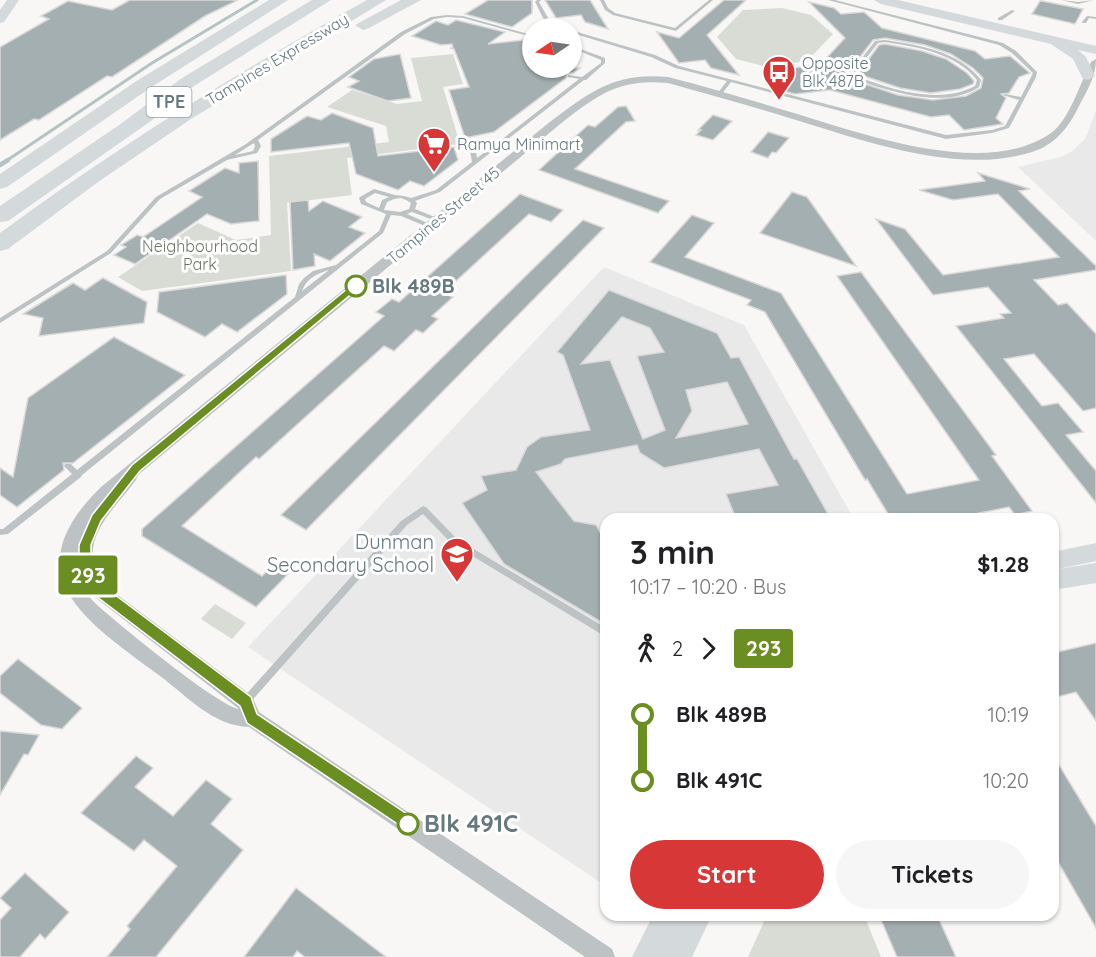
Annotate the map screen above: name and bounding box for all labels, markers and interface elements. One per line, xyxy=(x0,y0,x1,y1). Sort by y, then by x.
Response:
street label: Tampines Expressway xyxy=(202,8,352,110)
north arrow xyxy=(522,18,582,78)
map controls xyxy=(522,18,582,78)
place label: Opposite Blk 487B xyxy=(802,53,869,91)
bus stop icon: Opposite Blk 487B xyxy=(761,54,797,101)
road number: TPE xyxy=(146,87,192,117)
supermarket icon: Ramya Minimart xyxy=(416,126,452,173)
place label: Ramya Minimart xyxy=(457,134,580,154)
street label: Tampines Street 45 xyxy=(383,162,503,268)
park label: Neighbourhood Park xyxy=(142,236,258,274)
place label: Blk 489B xyxy=(372,273,455,298)
marker: Blk 489B xyxy=(345,275,367,297)
place label: Dunman Secondary School xyxy=(267,529,434,577)
text: 3 min xyxy=(630,531,715,572)
school or university icon: Dunman Secondary School xyxy=(439,536,475,583)
text: $1.28 xyxy=(977,550,1029,578)
line badge: 293 xyxy=(54,556,122,594)
text: 293 xyxy=(70,562,106,588)
text: 10:17 – 10:20 · Bus xyxy=(630,574,786,599)
icon: walk xyxy=(630,632,663,665)
icon: forward xyxy=(692,632,725,665)
text: 293 xyxy=(746,635,781,661)
text: 2 xyxy=(672,636,683,661)
text: Blk 489B xyxy=(676,700,767,728)
text: 10:19 xyxy=(987,702,1029,727)
text: Blk 491C xyxy=(676,766,762,794)
text: 10:20 xyxy=(983,768,1029,793)
place label: Blk 491C xyxy=(424,808,518,838)
marker: Blk 491C xyxy=(397,813,419,835)
button: Start xyxy=(630,840,824,909)
button: Tickets xyxy=(836,840,1029,909)

